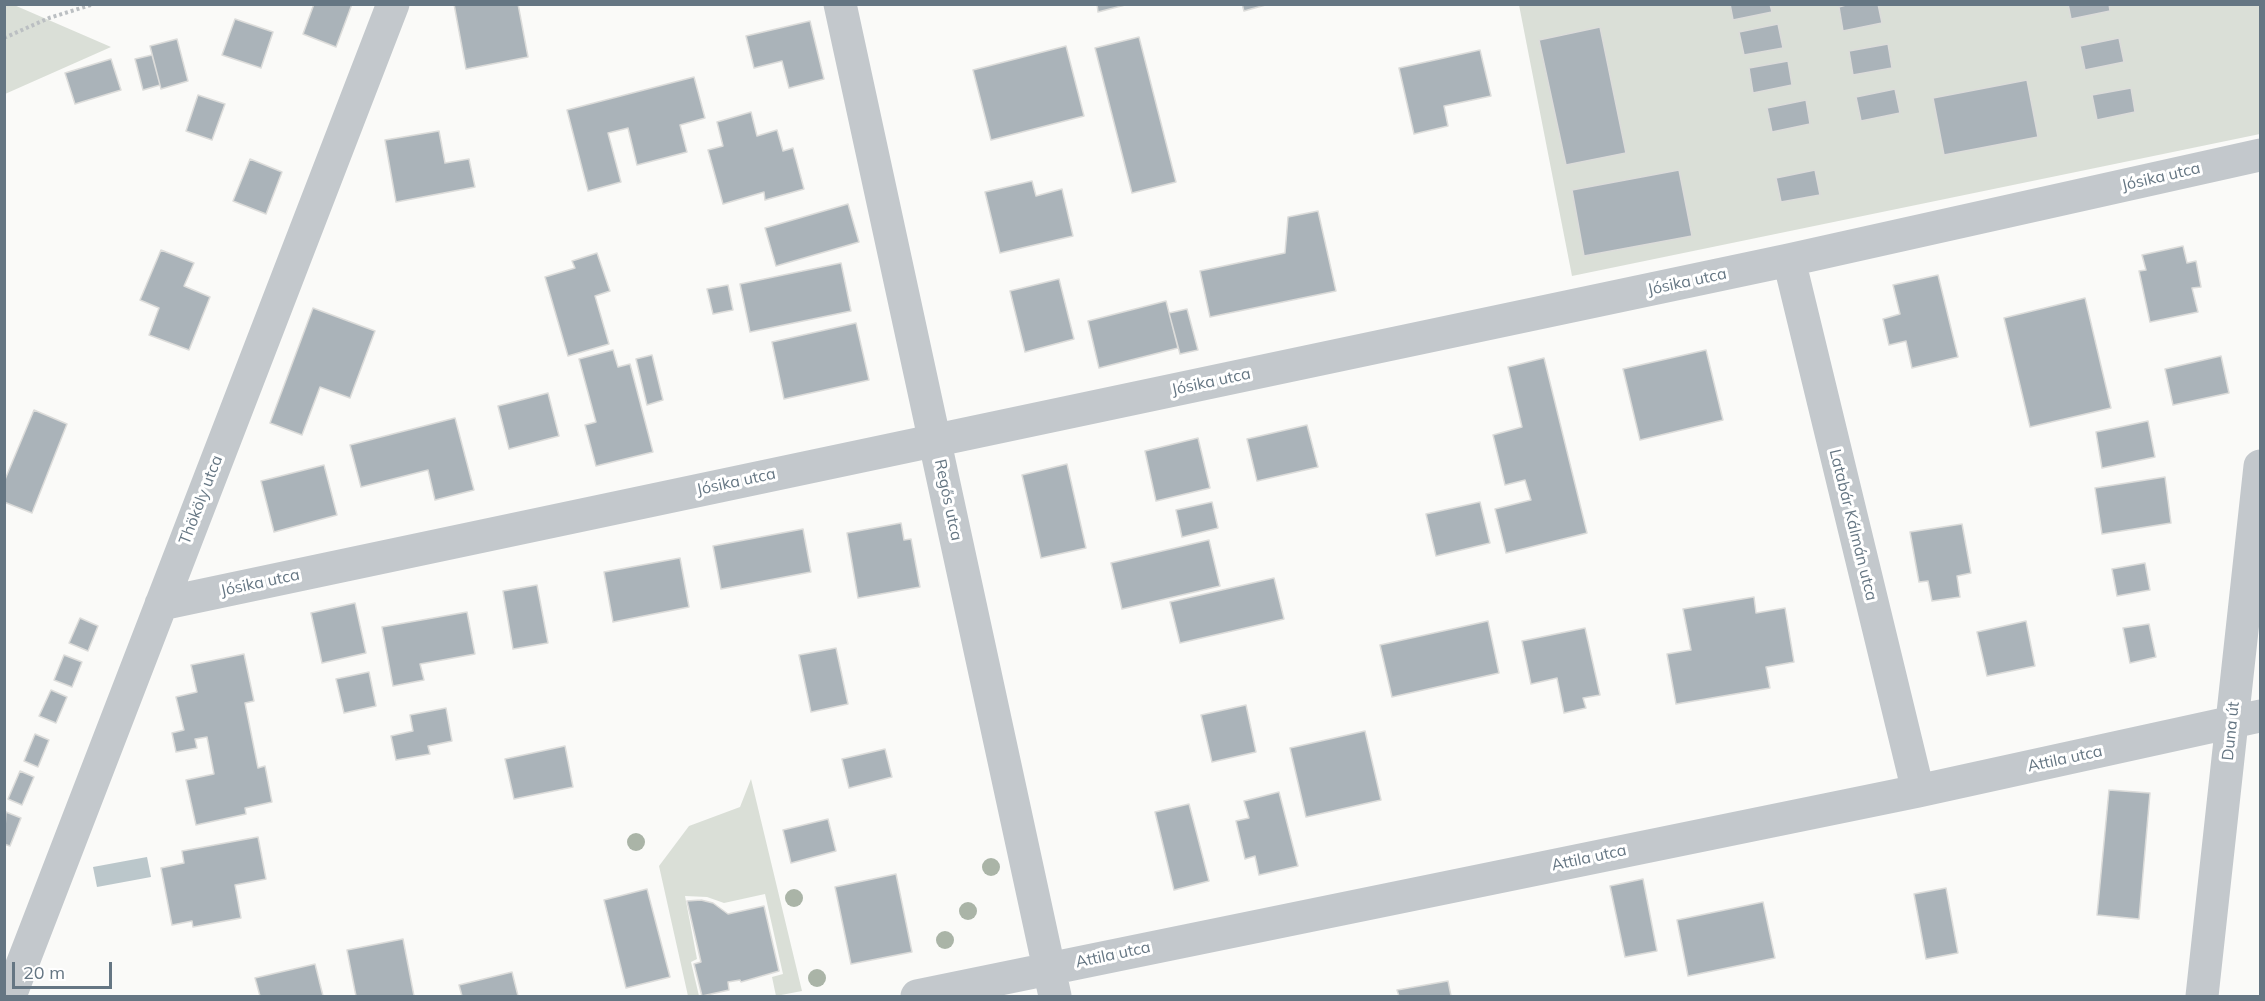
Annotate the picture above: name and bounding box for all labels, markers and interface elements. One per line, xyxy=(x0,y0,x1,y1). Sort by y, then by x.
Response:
street label: Jósika utca xyxy=(2120,159,2202,195)
street label: Jósika utca xyxy=(1646,264,1728,300)
street label: Jósika utca xyxy=(1170,364,1252,400)
street label: Latabár Kálmán utca xyxy=(1825,447,1881,603)
street label: Thököly utca xyxy=(175,453,227,547)
street label: Regős utca xyxy=(930,458,966,542)
street label: Jósika utca xyxy=(695,464,777,500)
street label: Jósika utca xyxy=(219,565,301,601)
street label: Duna út xyxy=(2218,701,2244,761)
street label: Attila utca xyxy=(2026,742,2104,776)
street label: Attila utca xyxy=(1550,841,1628,875)
street label: Attila utca xyxy=(1074,938,1152,972)
scale bar xyxy=(15,950,116,988)
text: 20 m xyxy=(23,961,65,984)

